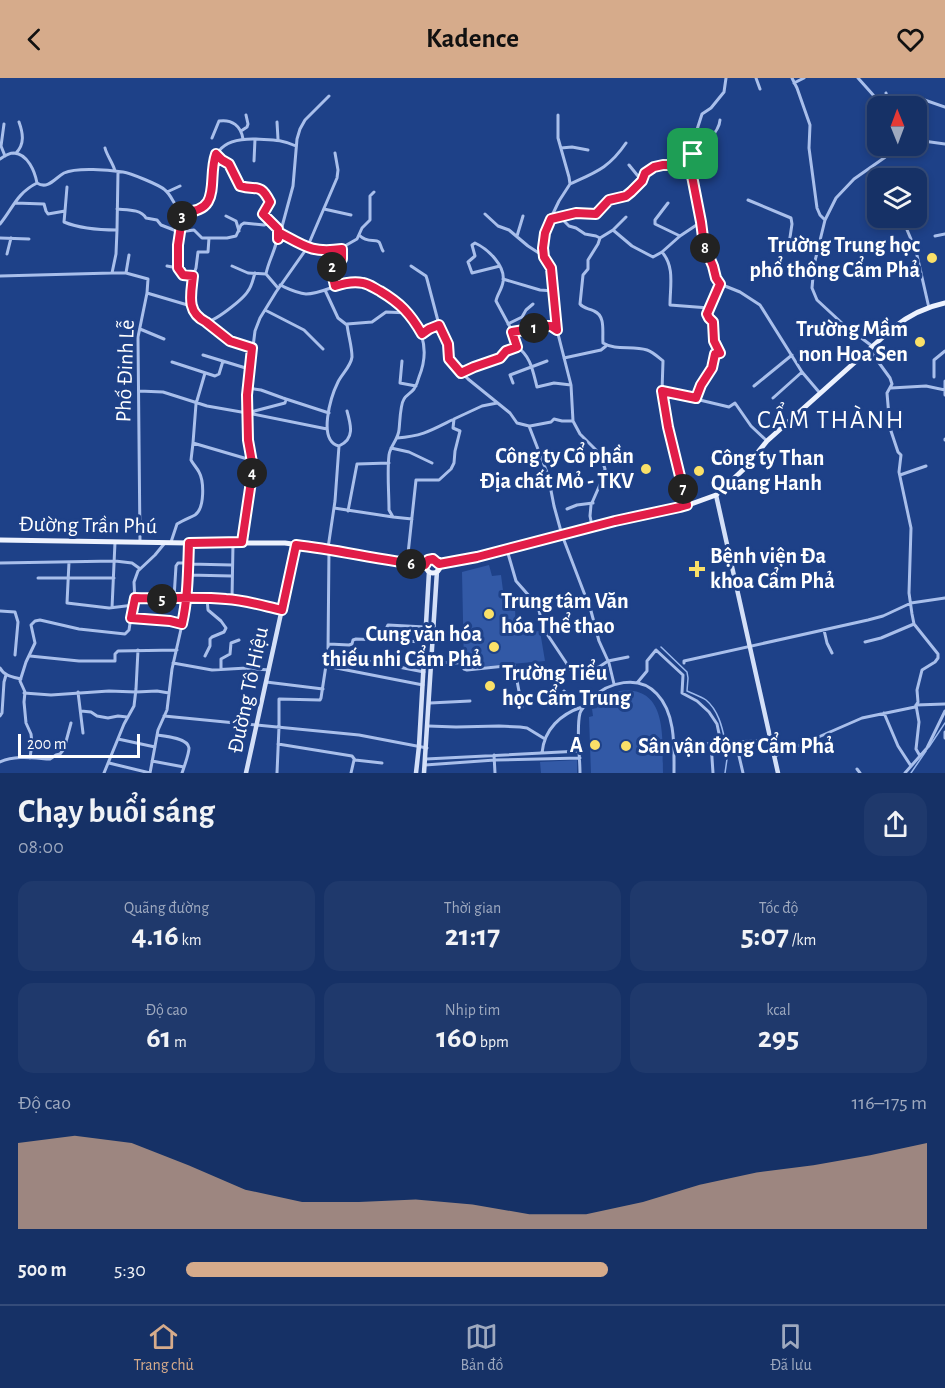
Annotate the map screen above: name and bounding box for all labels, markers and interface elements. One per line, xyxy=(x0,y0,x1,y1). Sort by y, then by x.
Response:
icon: back xyxy=(18,23,51,56)
icon: heart xyxy=(894,23,927,56)
text: Kadence xyxy=(426,25,519,52)
north arrow xyxy=(867,96,927,156)
map controls xyxy=(867,96,927,228)
pin xyxy=(667,128,718,179)
icon: arrive xyxy=(676,137,709,170)
button: layers xyxy=(867,168,927,228)
pin: 3 xyxy=(167,201,197,231)
text: 3 xyxy=(179,208,185,224)
pin: 8 xyxy=(690,233,720,263)
place label: Trường Trung học phổ thông Cẩm Phả xyxy=(749,234,921,281)
text: 8 xyxy=(701,240,709,256)
marker: Trường Trung học phổ thông Cẩm Phả xyxy=(925,251,939,265)
pin: 2 xyxy=(317,252,347,282)
text: 2 xyxy=(328,259,336,275)
pin: 1 xyxy=(519,313,549,343)
place label: Trường Mầm non Hoa Sen xyxy=(796,317,908,365)
street label: Phố Đinh Lễ xyxy=(112,319,138,423)
text: 1 xyxy=(531,320,537,336)
marker: Trường Mầm non Hoa Sen xyxy=(913,335,927,349)
district label: CẨM THÀNH xyxy=(757,402,905,433)
place label: Công ty Cổ phần Địa chất Mỏ - TKV xyxy=(480,441,634,492)
place label: Công ty Than Quang Hanh xyxy=(711,447,824,495)
pin: 4 xyxy=(237,458,267,488)
marker: Công ty Cổ phần Địa chất Mỏ - TKV xyxy=(639,462,653,476)
marker: Công ty Than Quang Hanh xyxy=(692,464,706,478)
text: 4 xyxy=(248,465,256,481)
pin: 7 xyxy=(668,474,698,504)
text: 7 xyxy=(680,481,686,497)
street label: Đường Trần Phú xyxy=(19,513,157,537)
place label: Bệnh viện Đa khoa Cẩm Phả xyxy=(710,545,835,592)
pin: 6 xyxy=(396,549,426,579)
text: 6 xyxy=(407,556,415,572)
marker: Bệnh viện Đa khoa Cẩm Phả xyxy=(688,560,706,578)
pin: 5 xyxy=(147,584,177,614)
place label: Trung tâm Văn hóa Thể thao xyxy=(501,590,629,637)
text: 5 xyxy=(159,591,165,607)
marker: Trung tâm Văn hóa Thể thao xyxy=(482,607,496,621)
place label: Cung văn hóa thiếu nhi Cẩm Phả xyxy=(322,623,482,670)
street label: Đường Tô Hiệu xyxy=(224,625,272,755)
marker: Cung văn hóa thiếu nhi Cẩm Phả xyxy=(487,640,501,654)
place label: Trường Tiểu học Cẩm Trung xyxy=(502,658,632,709)
marker: Trường Tiểu học Cẩm Trung xyxy=(483,679,497,693)
scale bar xyxy=(18,731,140,758)
place label: Sân vận động Cẩm Phả xyxy=(638,731,835,757)
place label: A xyxy=(570,734,583,756)
text: 200 m xyxy=(27,736,67,752)
marker: A xyxy=(588,738,602,752)
marker: Sân vận động Cẩm Phả xyxy=(619,739,633,753)
button: share xyxy=(864,793,927,856)
text: Chạy buổi sáng xyxy=(18,796,215,829)
text: 08:00 xyxy=(18,837,64,857)
text: Quãng đường xyxy=(124,900,209,916)
text: Thời gian xyxy=(444,900,501,916)
text: Tốc độ xyxy=(759,900,798,916)
text: 4.16 xyxy=(132,921,179,951)
text: 21:17 xyxy=(445,921,500,951)
text: 5:07 xyxy=(741,921,789,951)
text: km xyxy=(179,932,202,948)
text: /km xyxy=(789,932,816,948)
text: Độ cao xyxy=(145,1002,188,1018)
text: Nhịp tim xyxy=(445,1002,500,1018)
text: kcal xyxy=(766,1002,791,1018)
text: 61 xyxy=(146,1023,171,1053)
text: 160 xyxy=(436,1023,477,1053)
text: 295 xyxy=(758,1023,799,1053)
text: m xyxy=(171,1034,187,1050)
text: bpm xyxy=(477,1034,509,1050)
text: Độ cao xyxy=(18,1093,71,1113)
text: 116–175 m xyxy=(851,1093,927,1113)
text: 500 m xyxy=(18,1260,67,1280)
text: 5:30 xyxy=(114,1260,146,1280)
tab: Trang chủ xyxy=(133,1320,194,1375)
tab: Bản đồ xyxy=(461,1320,503,1375)
tab: Đã lưu xyxy=(770,1320,812,1375)

